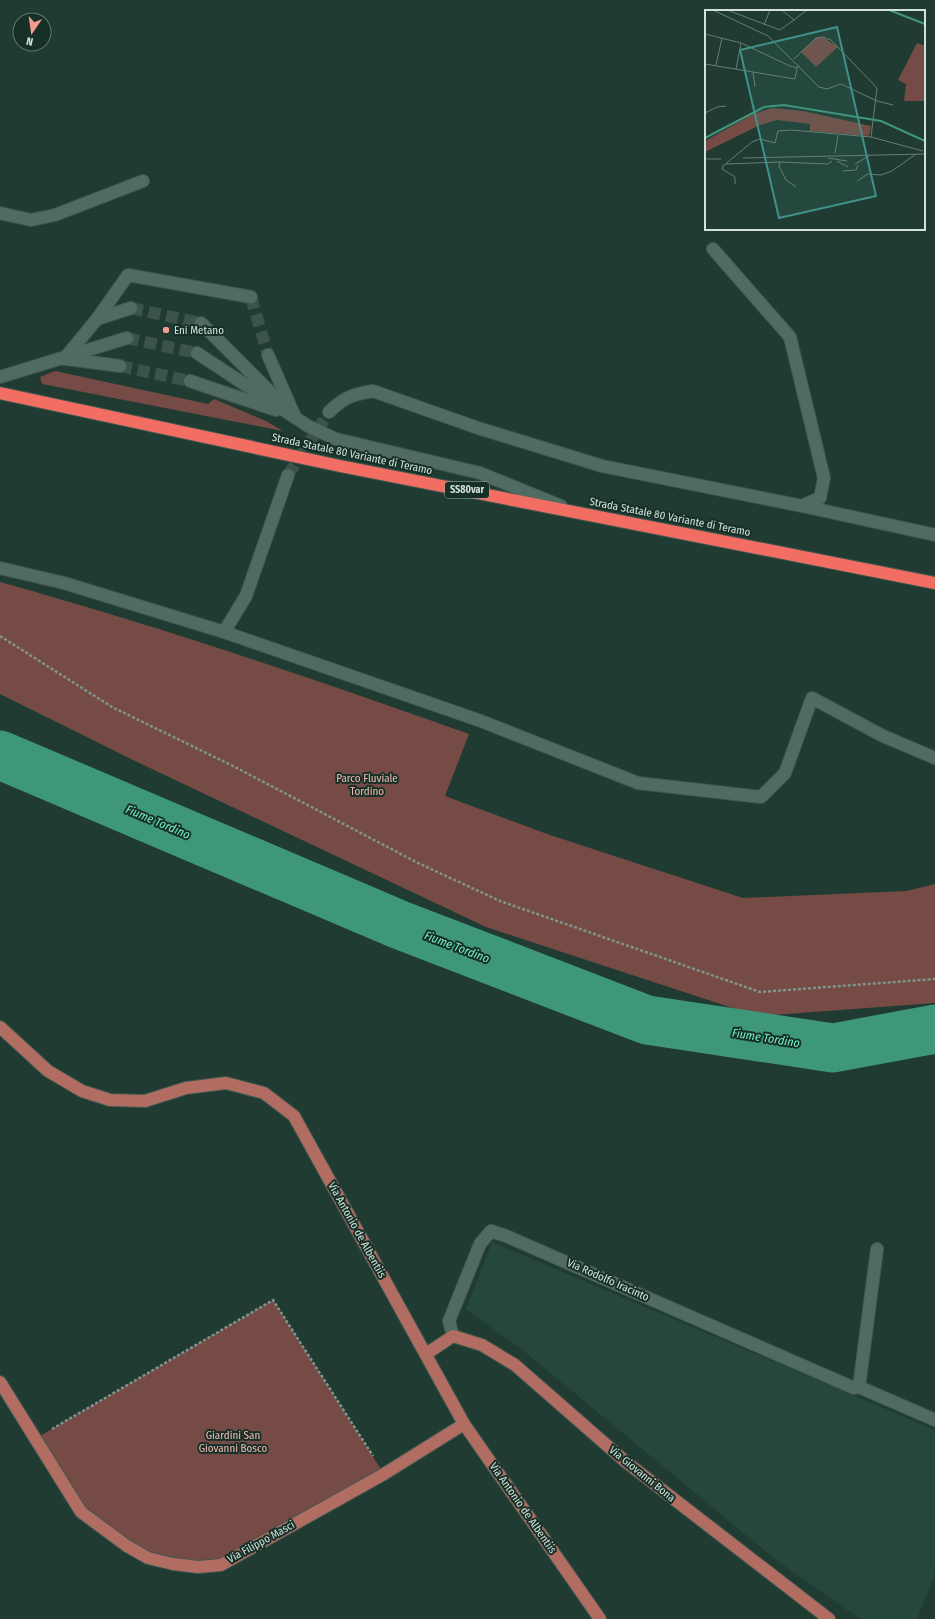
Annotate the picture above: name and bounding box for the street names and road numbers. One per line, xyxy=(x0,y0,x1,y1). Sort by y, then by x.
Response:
street label: Strada Statale 80 Variante di Teramo xyxy=(271,431,434,477)
road number: SS80var xyxy=(445,482,489,498)
street label: Strada Statale 80 Variante di Teramo xyxy=(588,495,752,539)
street label: Via Antonio de Albentiis xyxy=(325,1180,389,1280)
street label: Via Rodolfo Iracinto xyxy=(565,1256,651,1304)
street label: Via Giovanni Bona xyxy=(606,1443,678,1505)
street label: Via Antonio de Albentiis xyxy=(487,1460,559,1556)
street label: Via Filippo Masci xyxy=(225,1518,297,1566)

